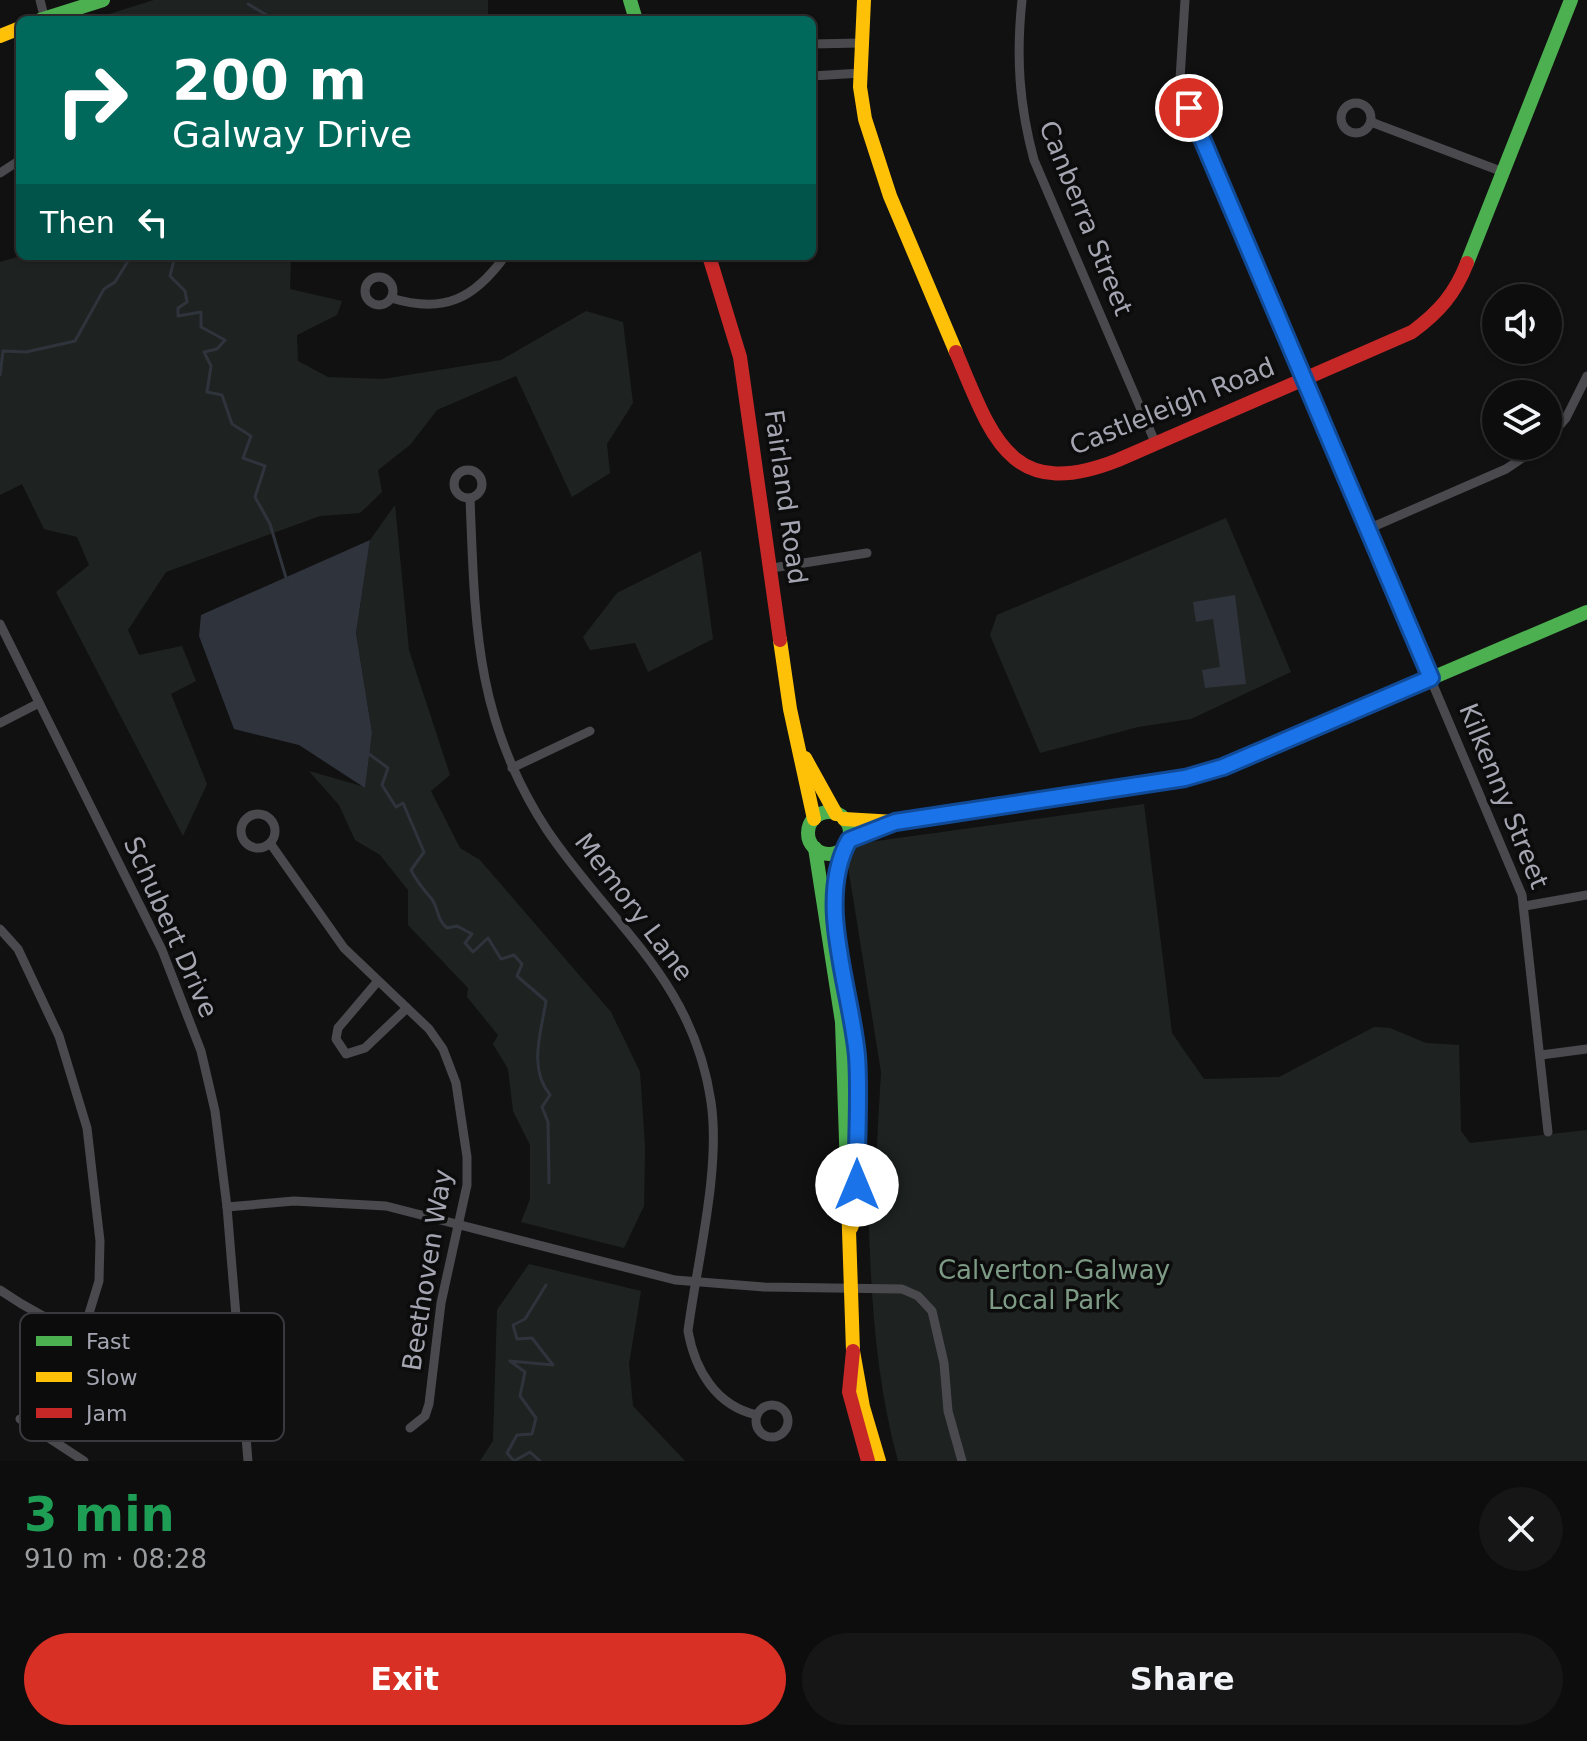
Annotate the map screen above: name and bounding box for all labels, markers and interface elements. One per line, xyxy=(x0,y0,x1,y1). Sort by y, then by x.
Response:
text: 200 m xyxy=(172,47,367,112)
icon: right xyxy=(40,48,144,152)
pin xyxy=(1155,74,1223,142)
icon: arrive xyxy=(1167,86,1211,130)
text: Galway Drive xyxy=(172,114,412,155)
street label: Canberra Street xyxy=(1033,116,1139,320)
icon: left xyxy=(131,200,175,244)
text: Then xyxy=(40,205,115,240)
map controls xyxy=(1482,284,1562,460)
button: sound xyxy=(1482,284,1562,364)
street label: Castleleigh Road xyxy=(1065,351,1279,461)
button: layers xyxy=(1482,380,1562,460)
street label: Fairland Road xyxy=(759,408,813,586)
street label: Kilkenny Street xyxy=(1453,699,1555,893)
street label: Memory Lane xyxy=(569,827,699,987)
street label: Schubert Drive xyxy=(118,832,224,1022)
position arrow xyxy=(815,1143,899,1227)
street label: Beethoven Way xyxy=(396,1167,458,1373)
park label: Calverton-Galway Local Park xyxy=(938,1255,1170,1315)
legend xyxy=(20,1313,284,1441)
text: Fast xyxy=(86,1329,131,1354)
text: Slow xyxy=(86,1365,138,1390)
text: Jam xyxy=(84,1401,127,1426)
text: 3 min xyxy=(24,1486,175,1542)
button: close xyxy=(1479,1487,1563,1571)
text: 910 m · 08:28 xyxy=(24,1544,207,1574)
button: Exit xyxy=(24,1633,786,1725)
button: Share xyxy=(802,1633,1563,1725)

